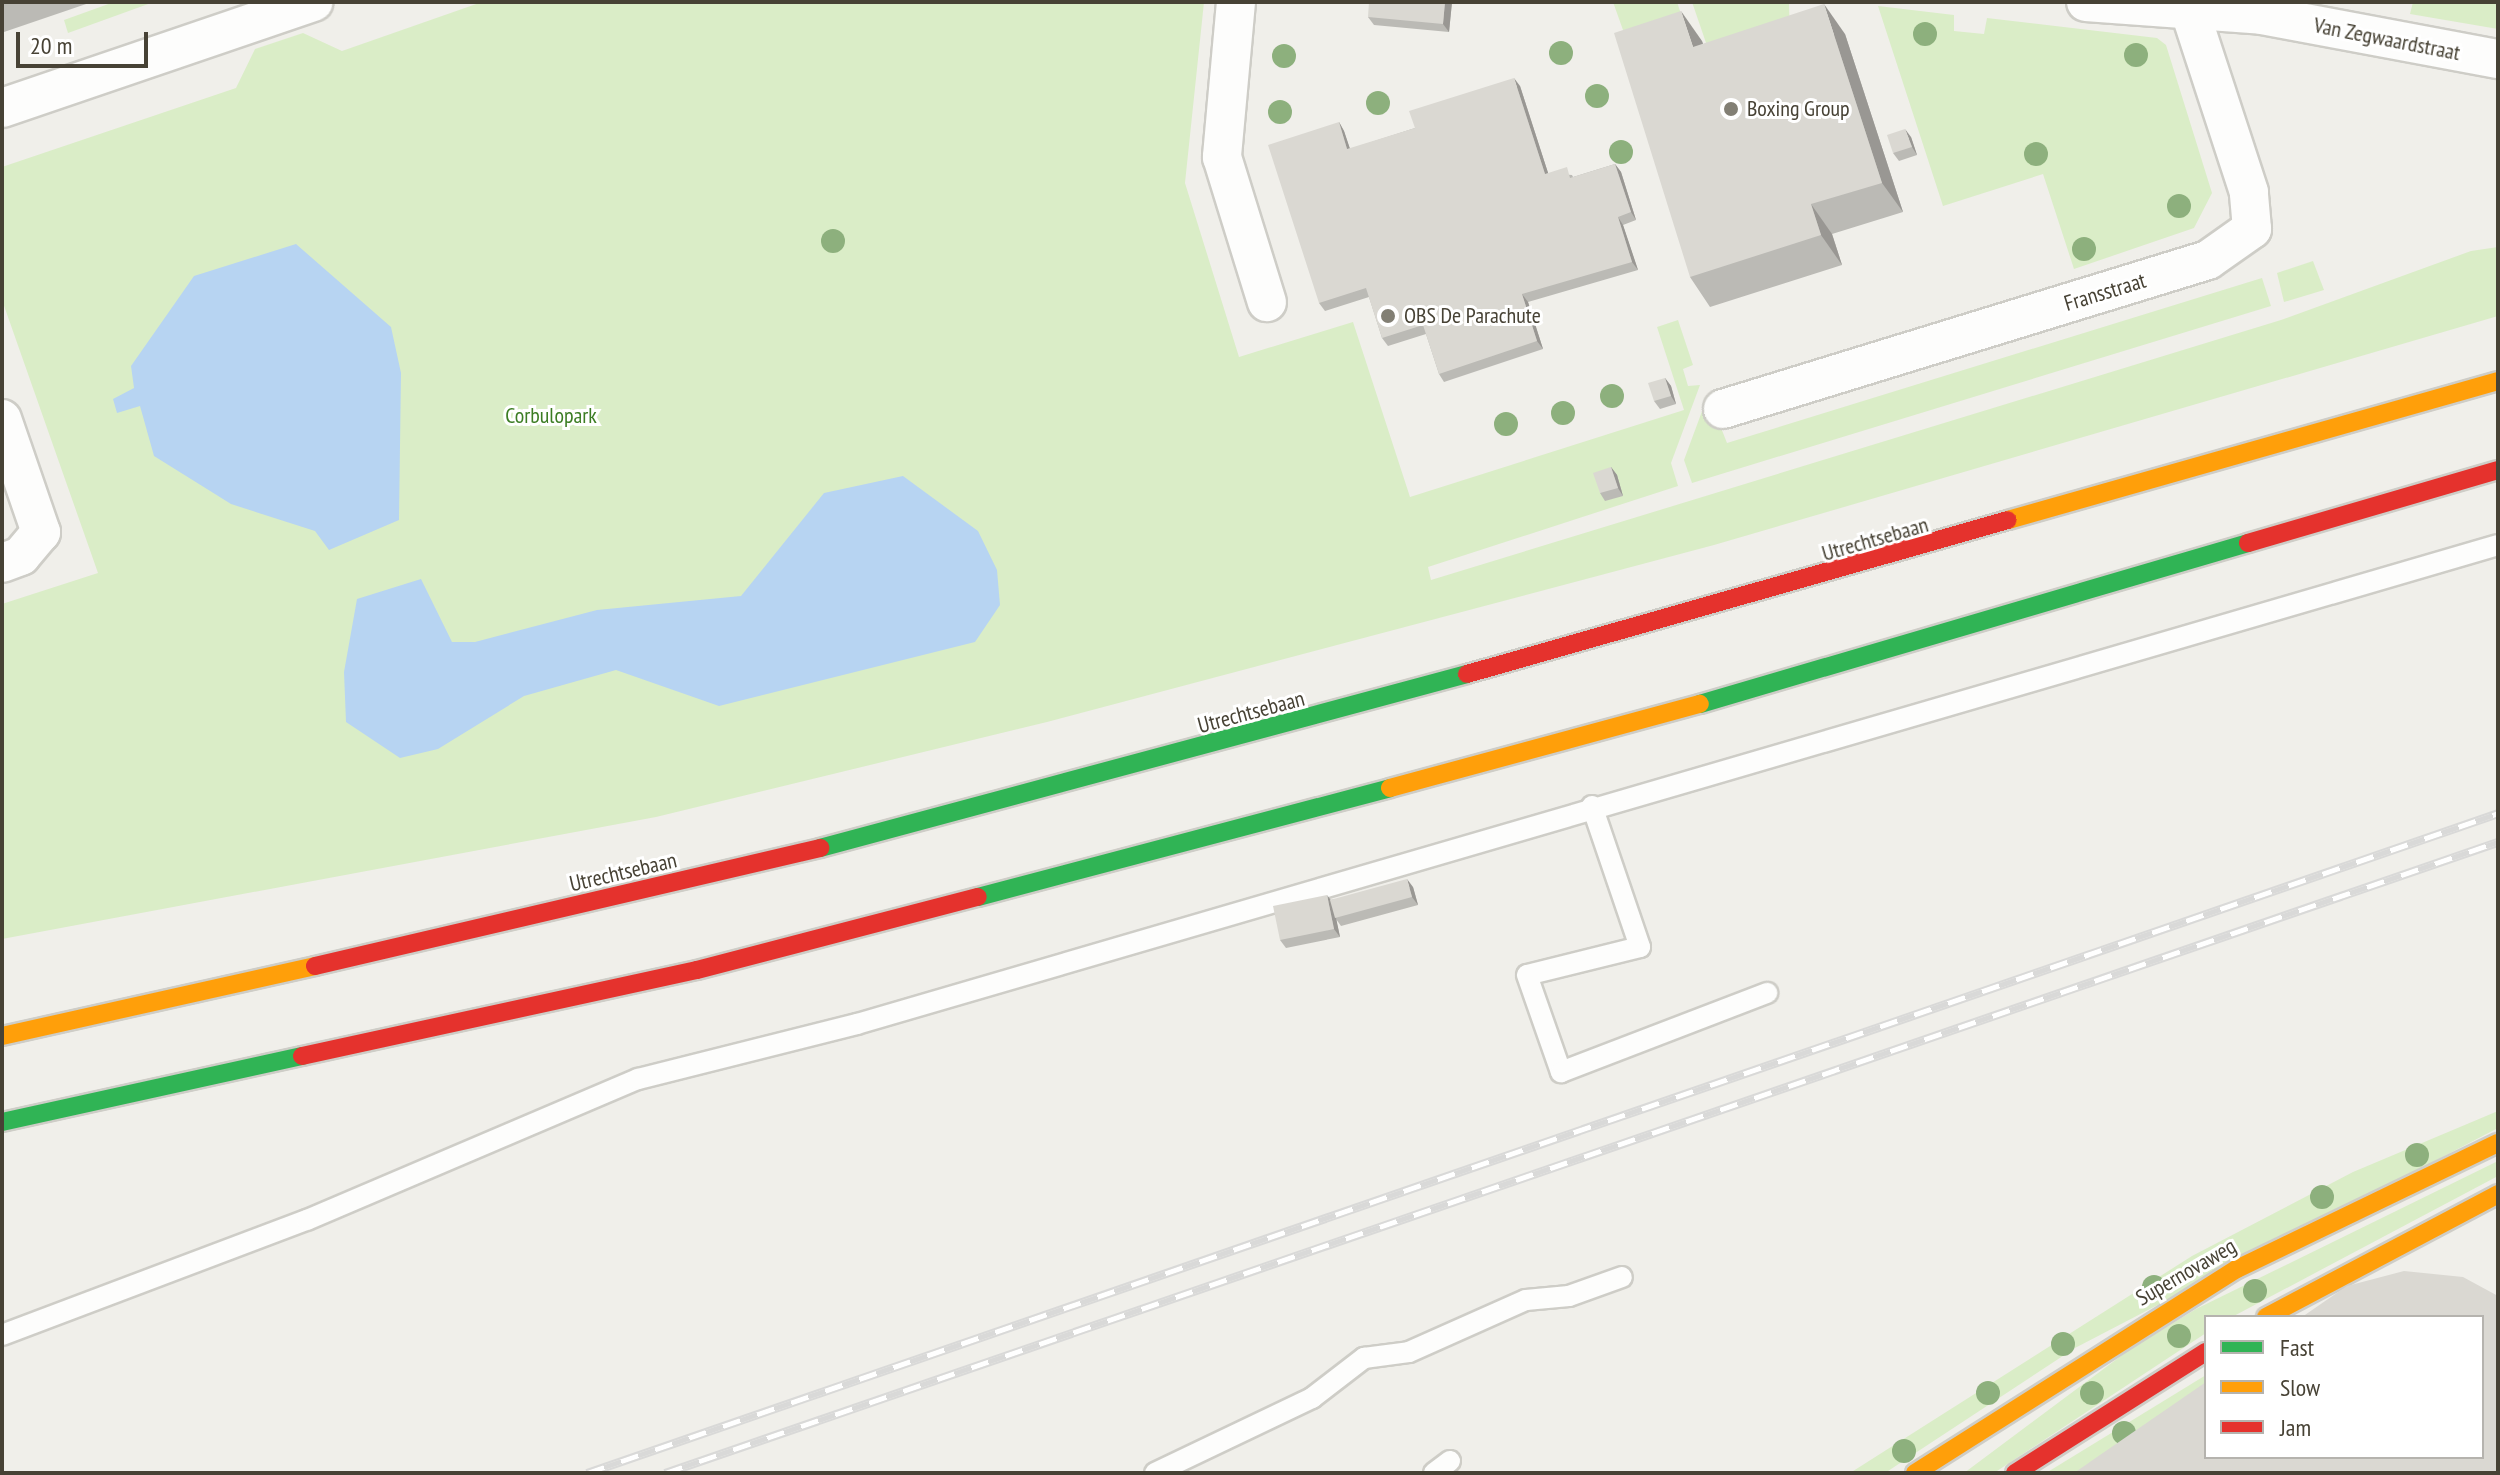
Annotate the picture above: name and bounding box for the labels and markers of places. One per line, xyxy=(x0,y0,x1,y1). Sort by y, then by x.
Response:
place label: Boxing Group xyxy=(1747,96,1850,122)
marker: Boxing Group xyxy=(1722,100,1740,118)
place label: OBS De Parachute xyxy=(1404,303,1541,329)
marker: OBS De Parachute xyxy=(1379,307,1397,325)

